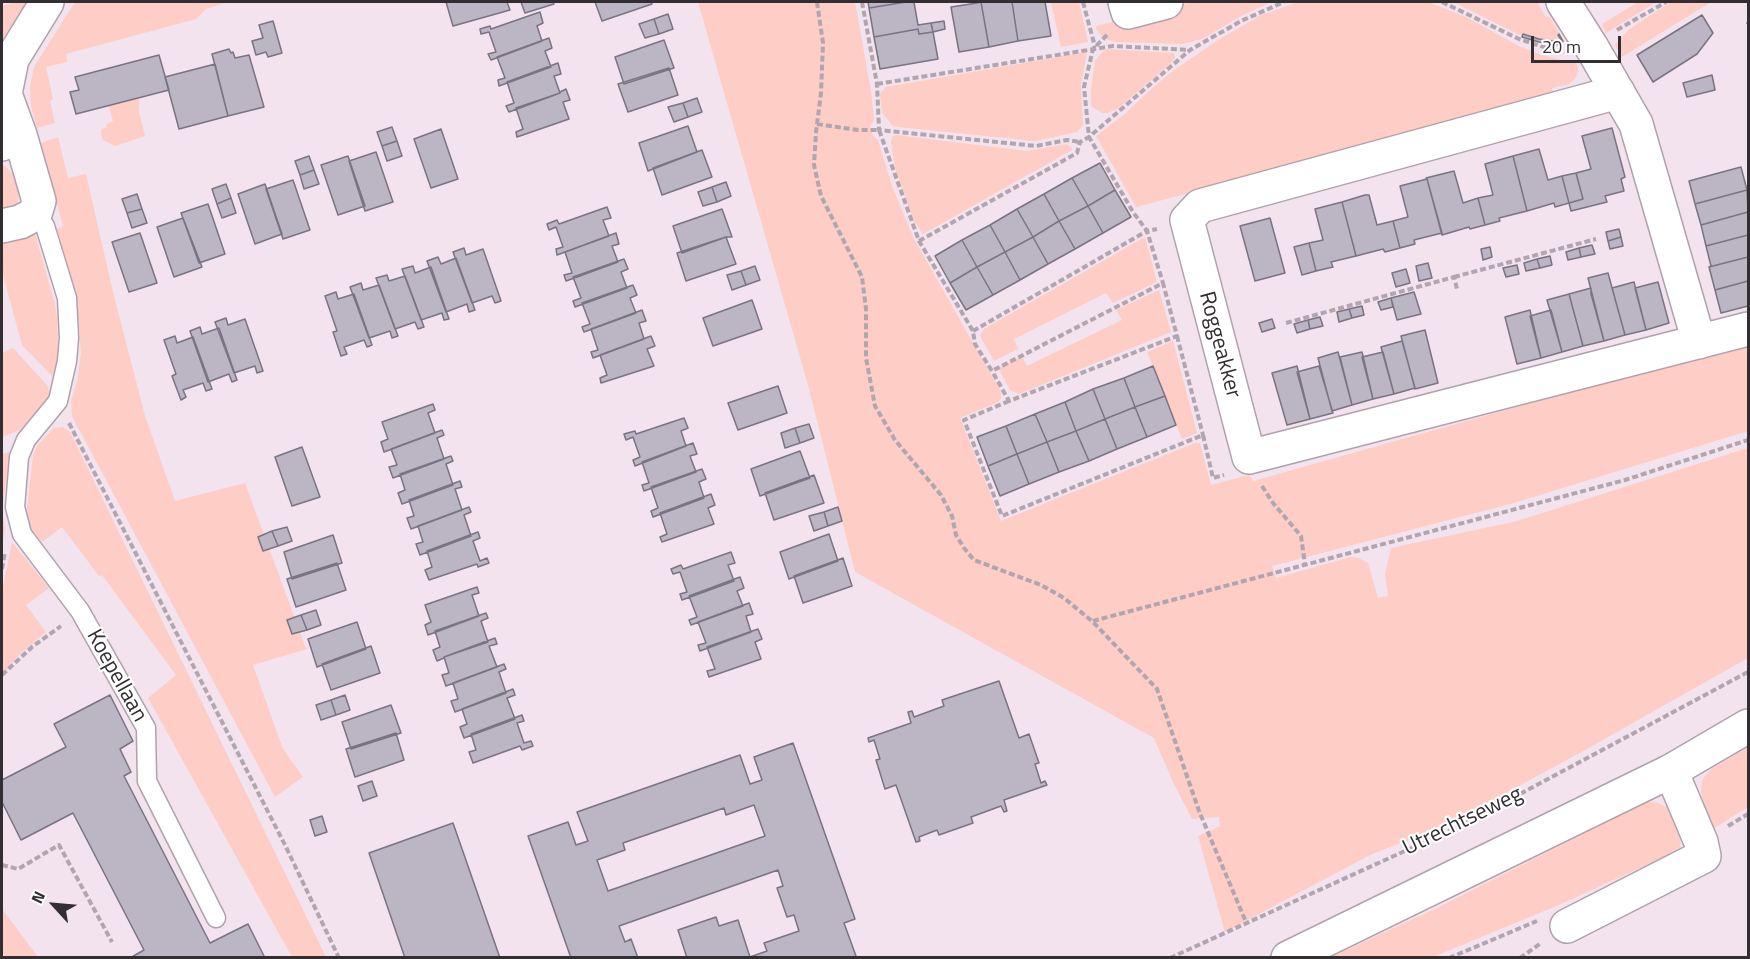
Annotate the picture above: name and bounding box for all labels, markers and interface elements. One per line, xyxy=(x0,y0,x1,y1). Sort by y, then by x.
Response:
scale bar xyxy=(1534,24,1624,62)
text: 20 m xyxy=(1542,33,1581,60)
street label: Roggeakker xyxy=(1192,289,1246,401)
street label: Koepellaan xyxy=(80,625,152,727)
street label: Utrechtseweg xyxy=(1399,782,1527,862)
north arrow xyxy=(24,875,84,935)
text: N xyxy=(25,887,51,907)

